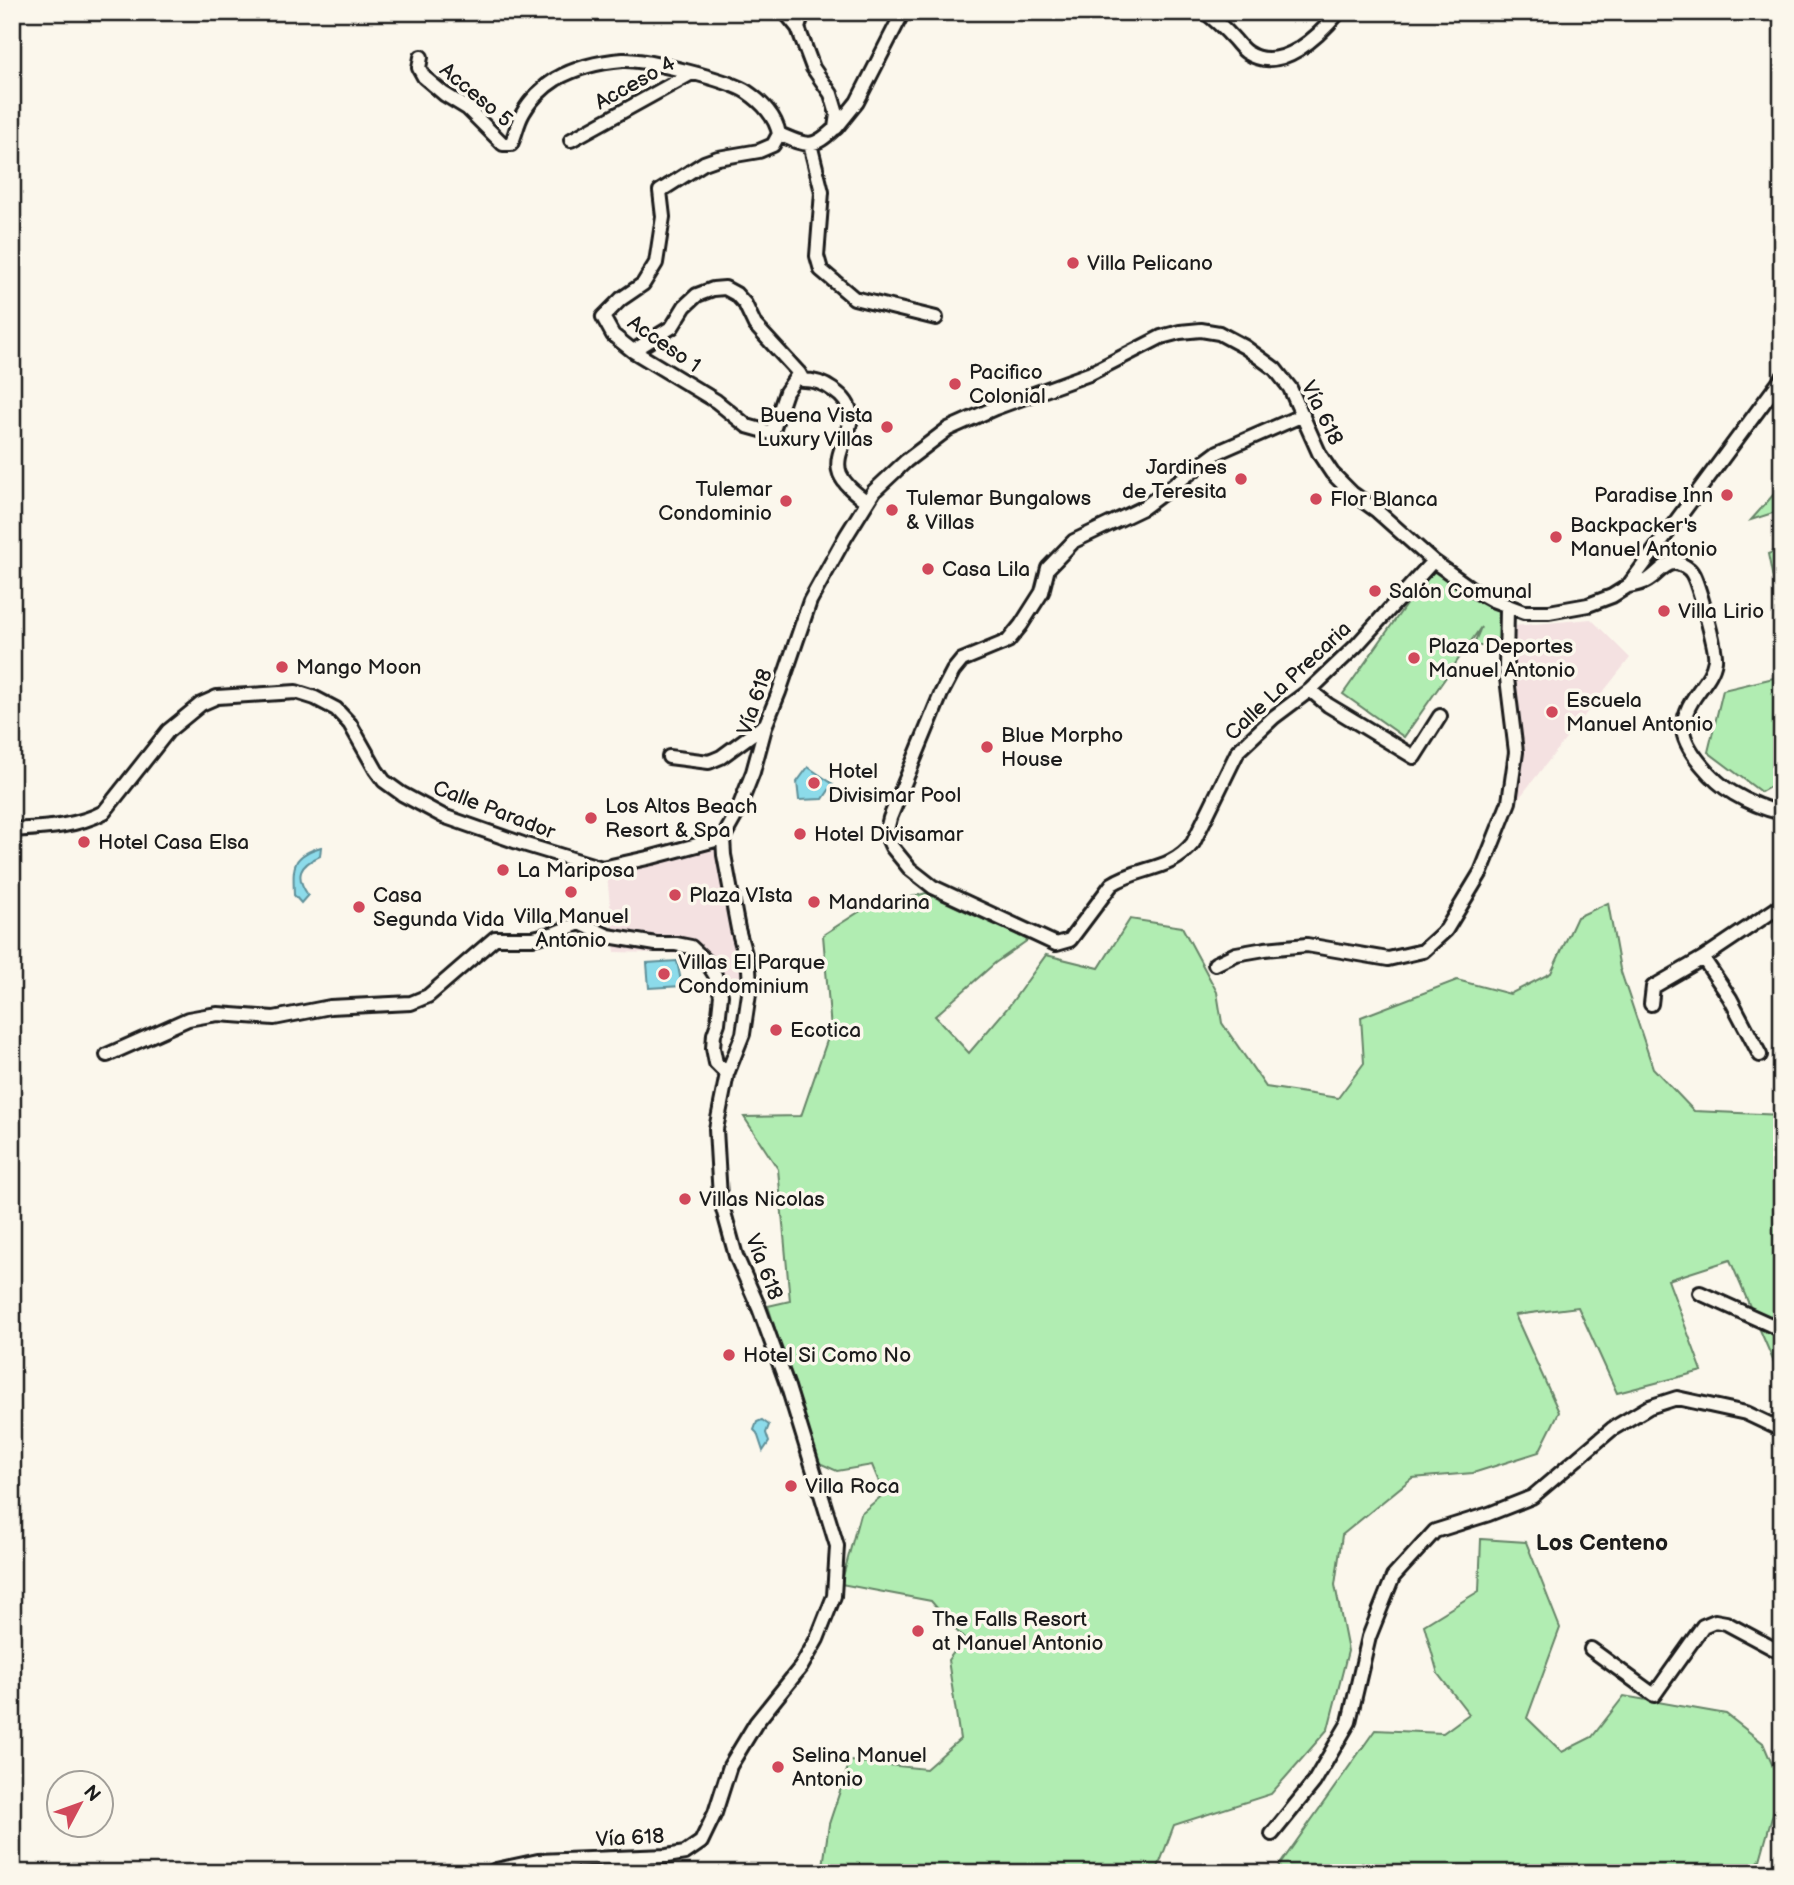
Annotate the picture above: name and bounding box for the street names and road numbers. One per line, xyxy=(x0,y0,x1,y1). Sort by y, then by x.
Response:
street label: Acceso 4 xyxy=(590,51,680,115)
street label: Acceso 5 xyxy=(435,57,517,133)
street label: Acceso 1 xyxy=(623,310,705,378)
street label: Vía 618 xyxy=(1296,377,1348,449)
street label: Calle La Precaria xyxy=(1220,616,1356,746)
street label: Vía 618 xyxy=(732,665,778,739)
street label: Calle Parador xyxy=(429,775,559,845)
street label: Vía 618 xyxy=(740,1230,788,1304)
street label: Vía 618 xyxy=(595,1824,665,1852)

